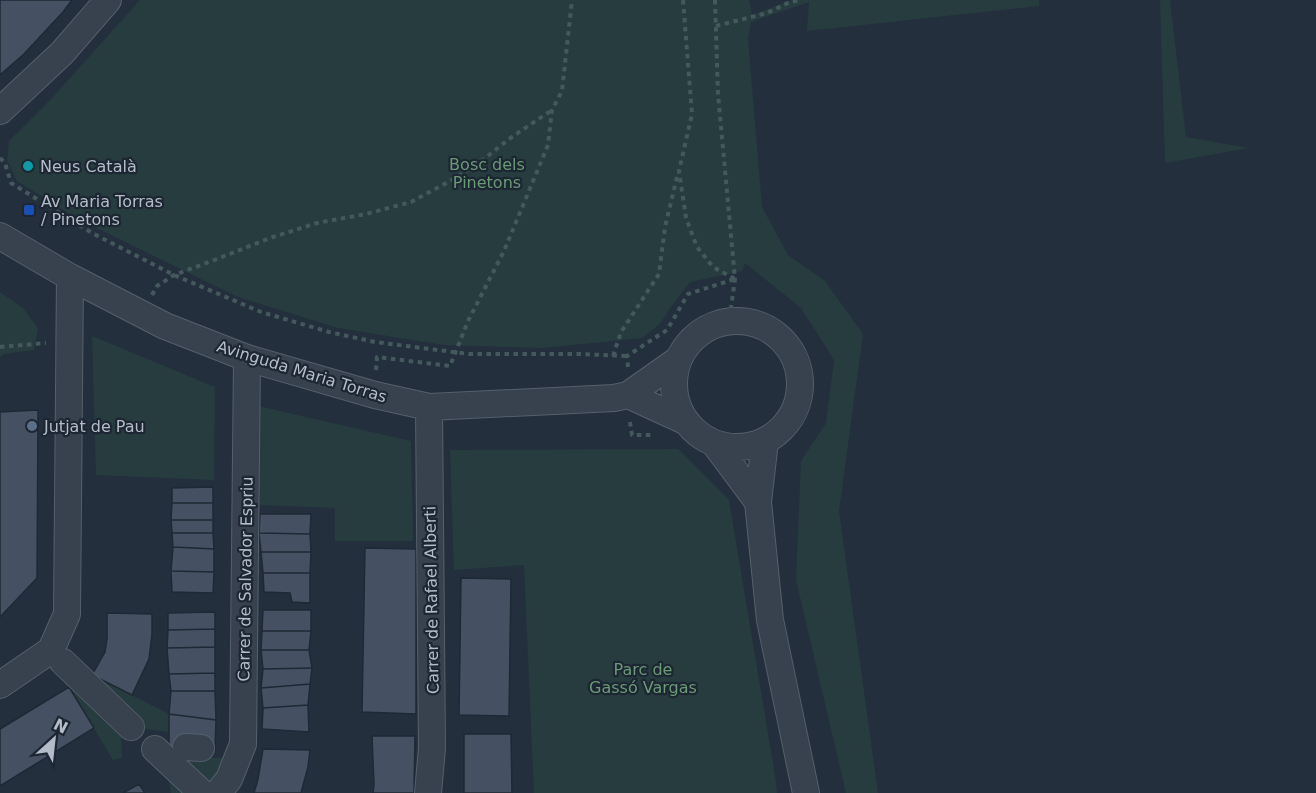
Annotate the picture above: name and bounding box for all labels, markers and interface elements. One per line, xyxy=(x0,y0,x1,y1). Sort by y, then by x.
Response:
park label: Bosc dels Pinetons xyxy=(449,155,525,192)
place label: Neus Català xyxy=(40,157,137,176)
marker: Neus Català xyxy=(21,159,35,173)
place label: Av Maria Torras / Pinetons xyxy=(41,192,163,229)
marker: Av Maria Torras / Pinetons xyxy=(22,203,36,217)
street label: Avinguda Maria Torras xyxy=(215,337,389,406)
place label: Jutjat de Pau xyxy=(43,417,145,436)
marker: Jutjat de Pau xyxy=(25,419,39,433)
street label: Carrer de Salvador Espriu xyxy=(234,476,257,682)
street label: Carrer de Rafael Alberti xyxy=(420,506,443,694)
park label: Parc de Gassó Vargas xyxy=(589,660,697,697)
north arrow xyxy=(24,709,84,769)
text: N xyxy=(50,715,71,738)

